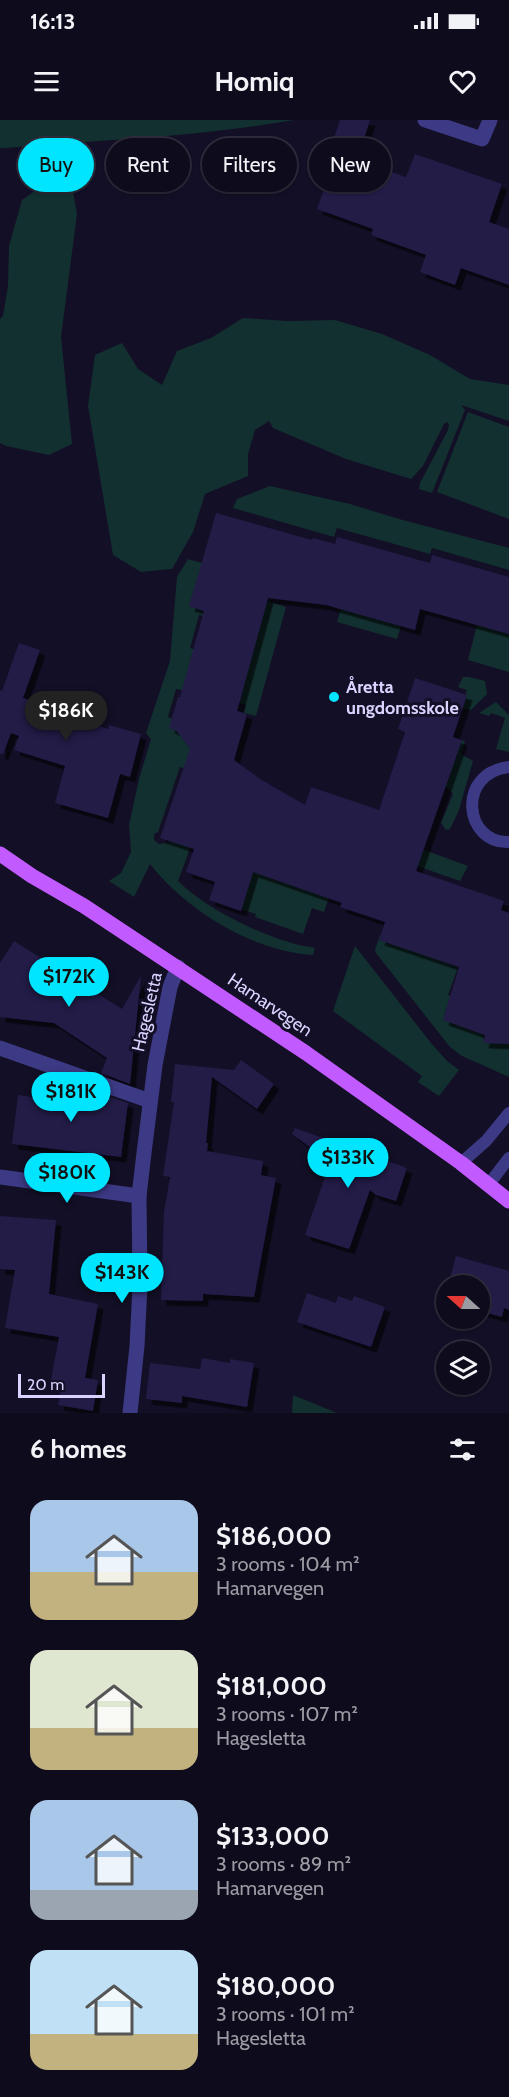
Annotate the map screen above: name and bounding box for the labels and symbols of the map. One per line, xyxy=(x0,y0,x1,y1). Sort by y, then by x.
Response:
place label: Åretta ungdomsskole xyxy=(346,676,459,719)
marker: Åretta ungdomsskole xyxy=(327,690,341,704)
pin: $186K xyxy=(24,691,108,742)
pin: $172K xyxy=(27,957,111,1008)
street label: Hamarvegen xyxy=(223,969,317,1041)
street label: Hagesletta xyxy=(127,970,167,1054)
pin: $181K xyxy=(29,1072,113,1123)
pin: $133K xyxy=(306,1138,390,1189)
pin: $180K xyxy=(25,1153,109,1204)
pin: $143K xyxy=(80,1253,164,1304)
north arrow xyxy=(436,1275,490,1329)
scale bar xyxy=(18,1371,105,1398)

